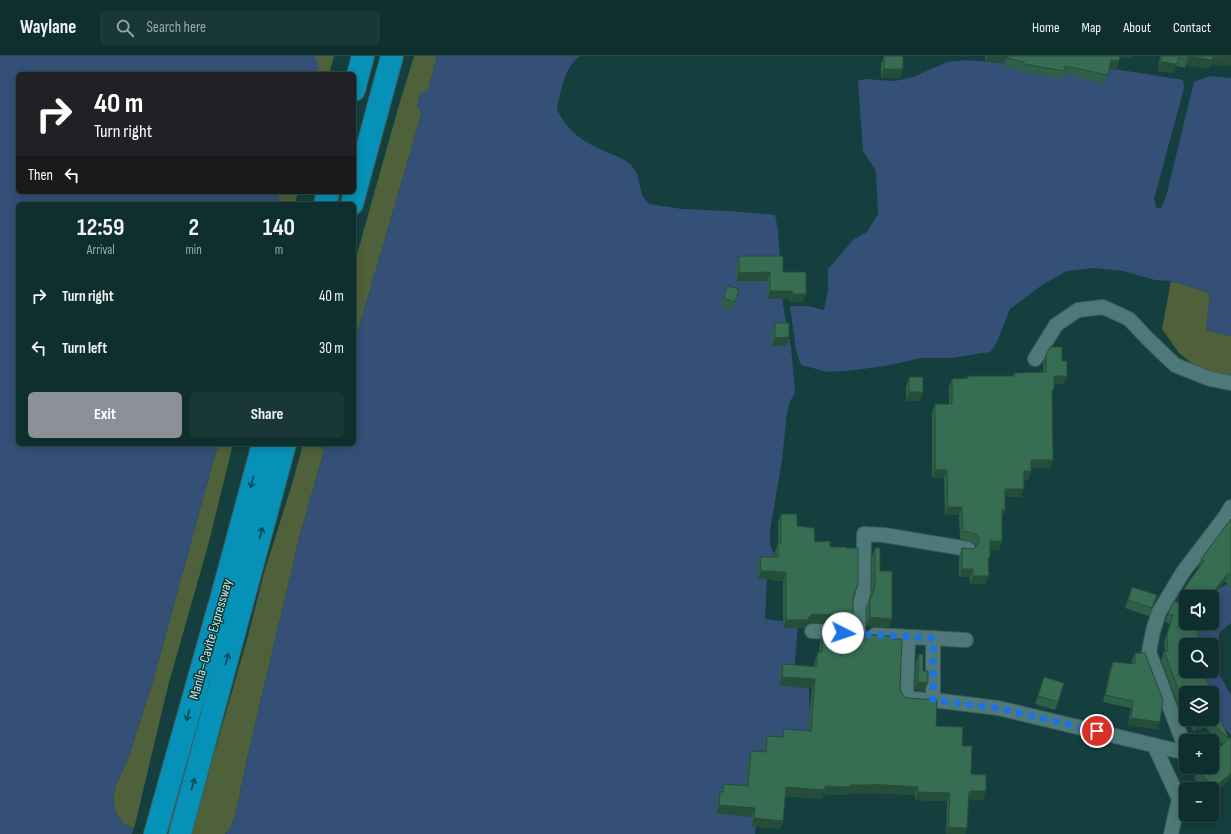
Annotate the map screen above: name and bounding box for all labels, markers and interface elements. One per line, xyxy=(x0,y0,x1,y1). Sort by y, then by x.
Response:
search box xyxy=(100,10,380,46)
text: Waylane xyxy=(20,16,76,39)
icon: search xyxy=(114,17,136,39)
text: Search here xyxy=(146,18,206,37)
text: Home xyxy=(1032,19,1060,36)
text: Map xyxy=(1082,19,1101,36)
text: About xyxy=(1123,19,1151,36)
text: Contact xyxy=(1173,19,1211,36)
text: 40 m xyxy=(94,87,143,120)
icon: right xyxy=(28,88,80,140)
text: Turn right xyxy=(94,121,152,142)
icon: left xyxy=(61,164,83,186)
text: Then xyxy=(28,166,53,185)
text: 12:59 xyxy=(77,213,124,242)
text: 2 xyxy=(188,213,199,242)
text: 140 xyxy=(263,213,295,242)
text: Arrival xyxy=(87,242,115,258)
text: min xyxy=(185,242,202,258)
text: m xyxy=(275,242,283,258)
icon: right xyxy=(28,285,50,307)
text: Turn right xyxy=(62,287,114,306)
text: 40 m xyxy=(319,287,344,306)
icon: left xyxy=(28,337,50,359)
text: Turn left xyxy=(62,339,107,358)
text: 30 m xyxy=(319,339,344,358)
button: Exit xyxy=(28,392,182,438)
button: Share xyxy=(190,392,344,438)
one-way arrow xyxy=(248,475,256,488)
one-way arrow xyxy=(258,527,265,540)
street label: Manila–Cavite Expressway xyxy=(185,576,236,701)
map controls xyxy=(1179,590,1219,822)
button: sound xyxy=(1179,590,1219,630)
position arrow xyxy=(822,612,864,654)
button: search xyxy=(1179,638,1219,678)
one-way arrow xyxy=(224,652,231,665)
button: layers xyxy=(1179,686,1219,726)
one-way arrow xyxy=(184,708,192,721)
pin xyxy=(1080,714,1114,748)
icon: arrive xyxy=(1086,720,1108,742)
button: + xyxy=(1179,734,1219,774)
one-way arrow xyxy=(190,778,198,791)
button: − xyxy=(1179,782,1219,822)

